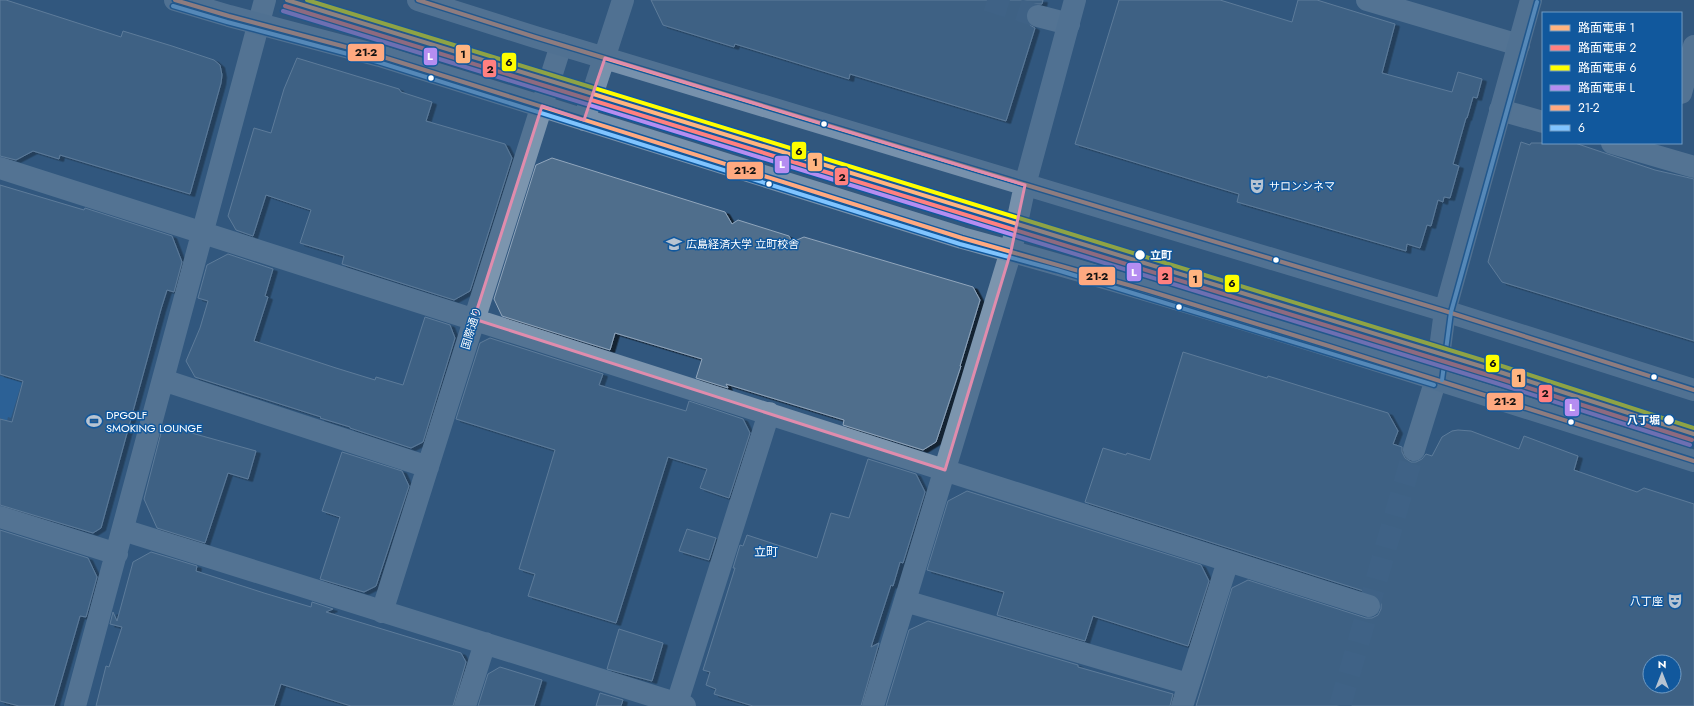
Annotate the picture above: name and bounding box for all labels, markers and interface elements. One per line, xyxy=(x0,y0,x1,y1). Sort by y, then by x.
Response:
legend xyxy=(1542,12,1682,144)
text: 路面電車 1 xyxy=(1578,19,1635,37)
text: 路面電車 2 xyxy=(1578,39,1637,57)
line badge: 21-2 xyxy=(347,43,385,62)
text: 21-2 xyxy=(355,44,377,60)
line badge: 1 xyxy=(455,44,471,64)
text: 1 xyxy=(460,46,466,62)
line badge: L xyxy=(423,47,438,66)
text: L xyxy=(427,48,433,64)
line badge: 6 xyxy=(501,52,517,72)
text: 6 xyxy=(505,54,513,70)
line badge: 2 xyxy=(482,59,497,78)
text: 路面電車 6 xyxy=(1578,59,1637,77)
text: 2 xyxy=(486,61,494,77)
unlabelled marker xyxy=(426,73,436,83)
text: 路面電車 L xyxy=(1578,79,1636,97)
text: 21-2 xyxy=(1578,99,1600,117)
unlabelled marker xyxy=(819,119,829,129)
text: 6 xyxy=(1578,119,1585,137)
line badge: 6 xyxy=(791,141,807,160)
text: 6 xyxy=(795,143,803,159)
line badge: 1 xyxy=(807,152,823,172)
text: 1 xyxy=(812,154,818,170)
line badge: L xyxy=(774,155,790,174)
text: L xyxy=(779,156,785,172)
line badge: 21-2 xyxy=(726,161,764,180)
text: 21-2 xyxy=(734,162,756,178)
line badge: 2 xyxy=(834,167,849,186)
text: 2 xyxy=(838,169,846,185)
theatre icon: サロンシネマ xyxy=(1248,177,1266,195)
place label: サロンシネマ xyxy=(1269,178,1335,194)
unlabelled marker xyxy=(764,179,774,189)
school or university icon: 広島経済大学 立町校舎 xyxy=(665,235,683,253)
place label: 広島経済大学 立町校舎 xyxy=(686,236,799,252)
place label: 立町 xyxy=(1150,247,1172,263)
marker: 立町 xyxy=(1133,248,1147,262)
unlabelled marker xyxy=(1271,255,1281,265)
line badge: L xyxy=(1126,262,1142,282)
text: L xyxy=(1131,264,1137,280)
line badge: 21-2 xyxy=(1078,266,1116,286)
line badge: 2 xyxy=(1157,266,1173,285)
text: 21-2 xyxy=(1086,268,1108,284)
text: 2 xyxy=(1161,268,1169,284)
line badge: 1 xyxy=(1188,269,1203,288)
text: 1 xyxy=(1192,271,1198,287)
line badge: 6 xyxy=(1224,274,1240,293)
text: 6 xyxy=(1228,275,1236,291)
unlabelled marker xyxy=(1174,302,1184,312)
street label: 国際通り xyxy=(457,305,485,351)
line badge: 6 xyxy=(1485,354,1500,373)
text: 6 xyxy=(1489,355,1497,371)
line badge: 1 xyxy=(1511,368,1526,388)
text: 1 xyxy=(1516,370,1522,386)
unlabelled marker xyxy=(1649,372,1659,382)
line badge: 2 xyxy=(1538,384,1553,403)
text: 2 xyxy=(1541,385,1549,401)
line badge: 21-2 xyxy=(1486,392,1524,411)
text: 21-2 xyxy=(1494,393,1516,409)
line badge: L xyxy=(1564,398,1580,417)
text: L xyxy=(1569,399,1575,415)
place label: DPGOLF SMOKING LOUNGE xyxy=(106,407,202,436)
sports icon: DPGOLF SMOKING LOUNGE xyxy=(85,412,103,430)
place label: 八丁堀 xyxy=(1627,412,1660,428)
marker: 八丁堀 xyxy=(1662,413,1676,427)
unlabelled marker xyxy=(1566,417,1576,427)
district label: 立町 xyxy=(754,543,778,561)
theatre icon: 八丁座 xyxy=(1666,592,1684,610)
place label: 八丁座 xyxy=(1630,593,1663,609)
north arrow xyxy=(1642,654,1682,694)
text: N xyxy=(1658,656,1666,672)

